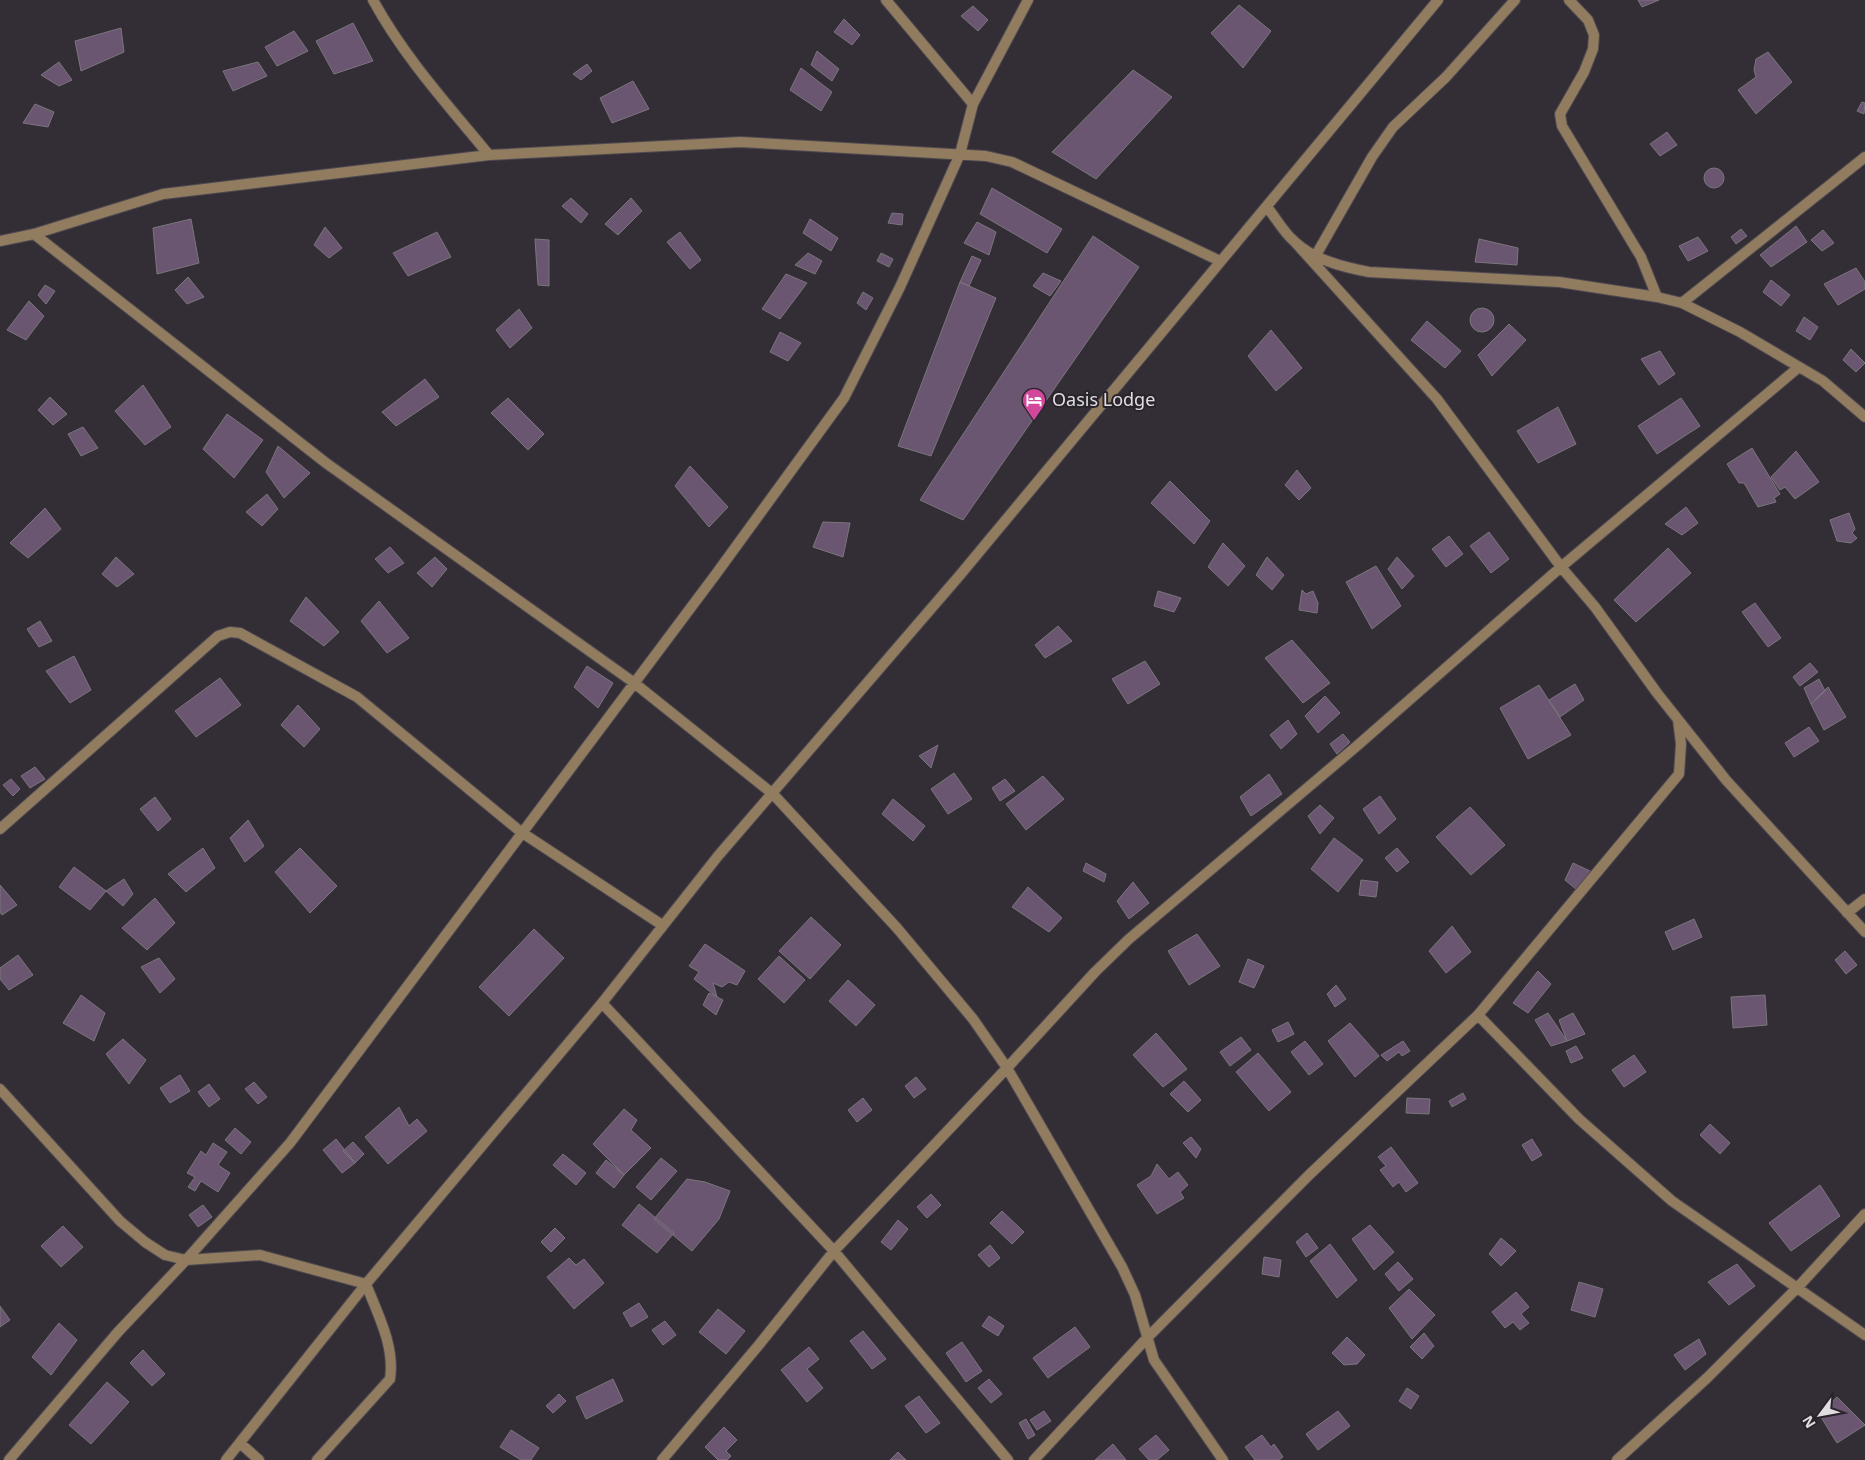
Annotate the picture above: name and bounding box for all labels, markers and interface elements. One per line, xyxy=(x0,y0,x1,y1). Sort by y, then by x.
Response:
hotel icon: Oasis Lodge xyxy=(1021,387,1047,421)
place label: Oasis Lodge xyxy=(1052,387,1155,411)
north arrow xyxy=(1795,1390,1845,1440)
text: N xyxy=(1797,1412,1820,1432)

